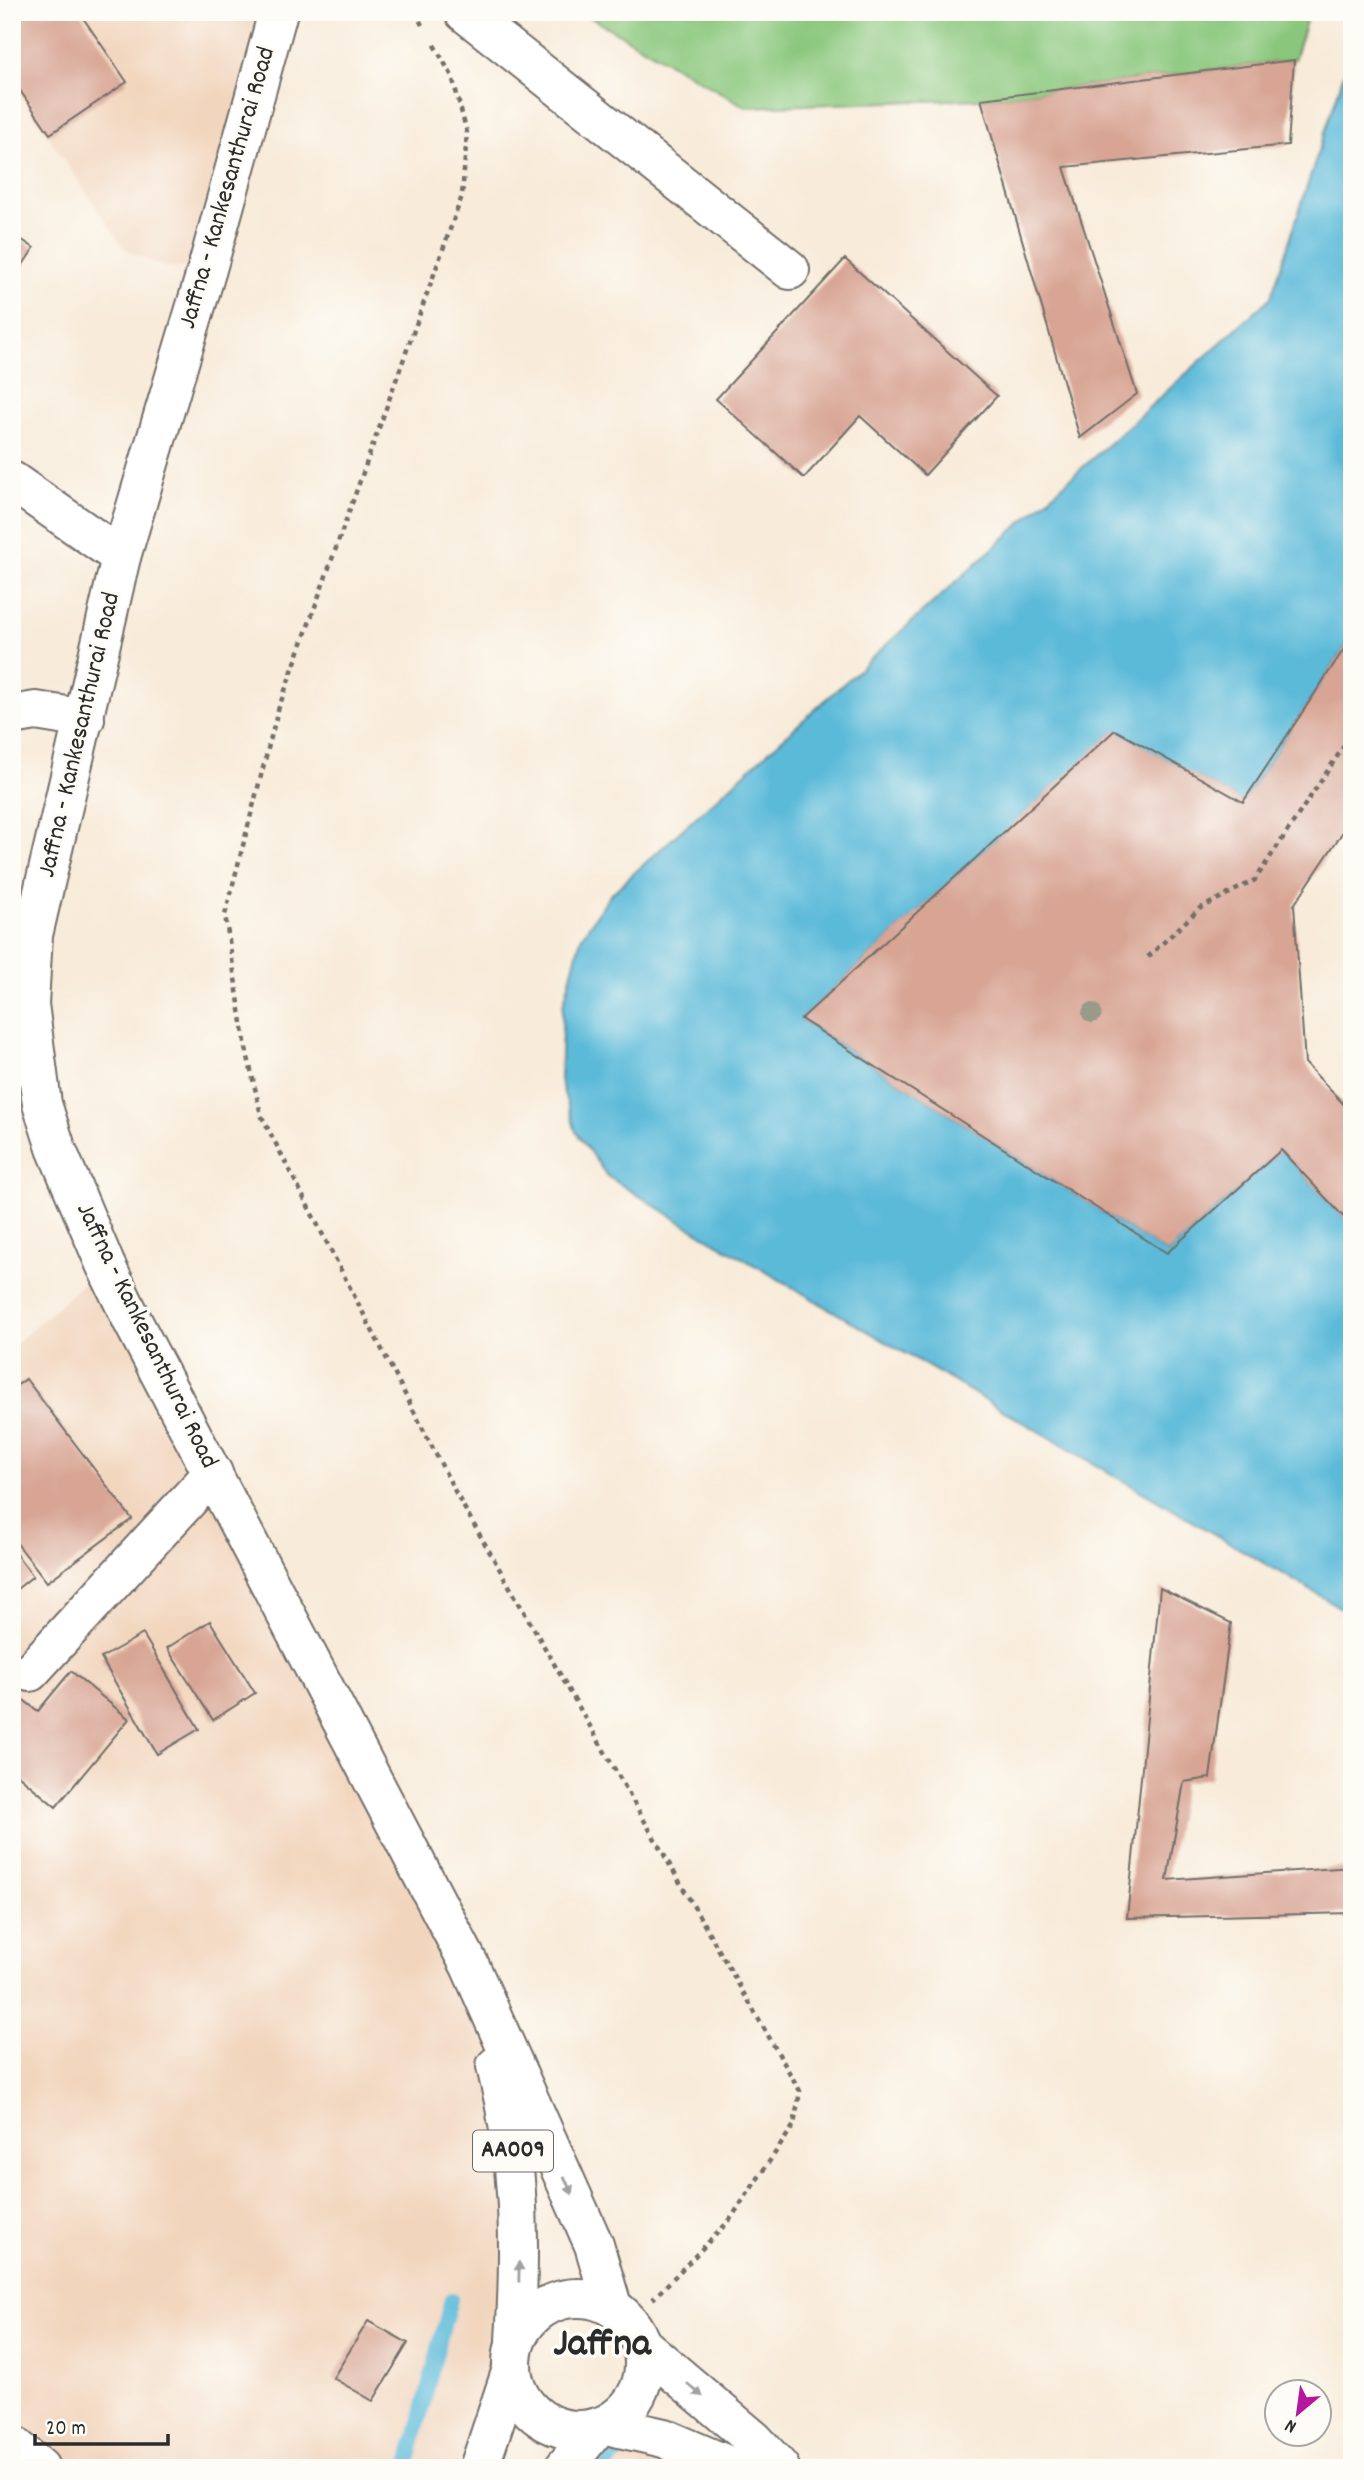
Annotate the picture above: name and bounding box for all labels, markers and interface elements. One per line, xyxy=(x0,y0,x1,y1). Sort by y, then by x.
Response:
street label: Jaffna - Kankesanthurai Road xyxy=(170,43,286,333)
street label: Jaffna - Kankesanthurai Road xyxy=(29,589,131,881)
street label: Jaffna - Kankesanthurai Road xyxy=(65,1197,227,1475)
road number: AA009 xyxy=(473,2130,553,2172)
one-way arrow xyxy=(562,2175,574,2195)
one-way arrow xyxy=(513,2261,524,2283)
district label: Jaffna xyxy=(553,2318,652,2375)
north arrow xyxy=(1262,2378,1332,2448)
one-way arrow xyxy=(686,2382,703,2397)
scale bar xyxy=(35,2403,168,2447)
text: N xyxy=(1281,2411,1302,2439)
text: 20 m xyxy=(46,2415,86,2445)

